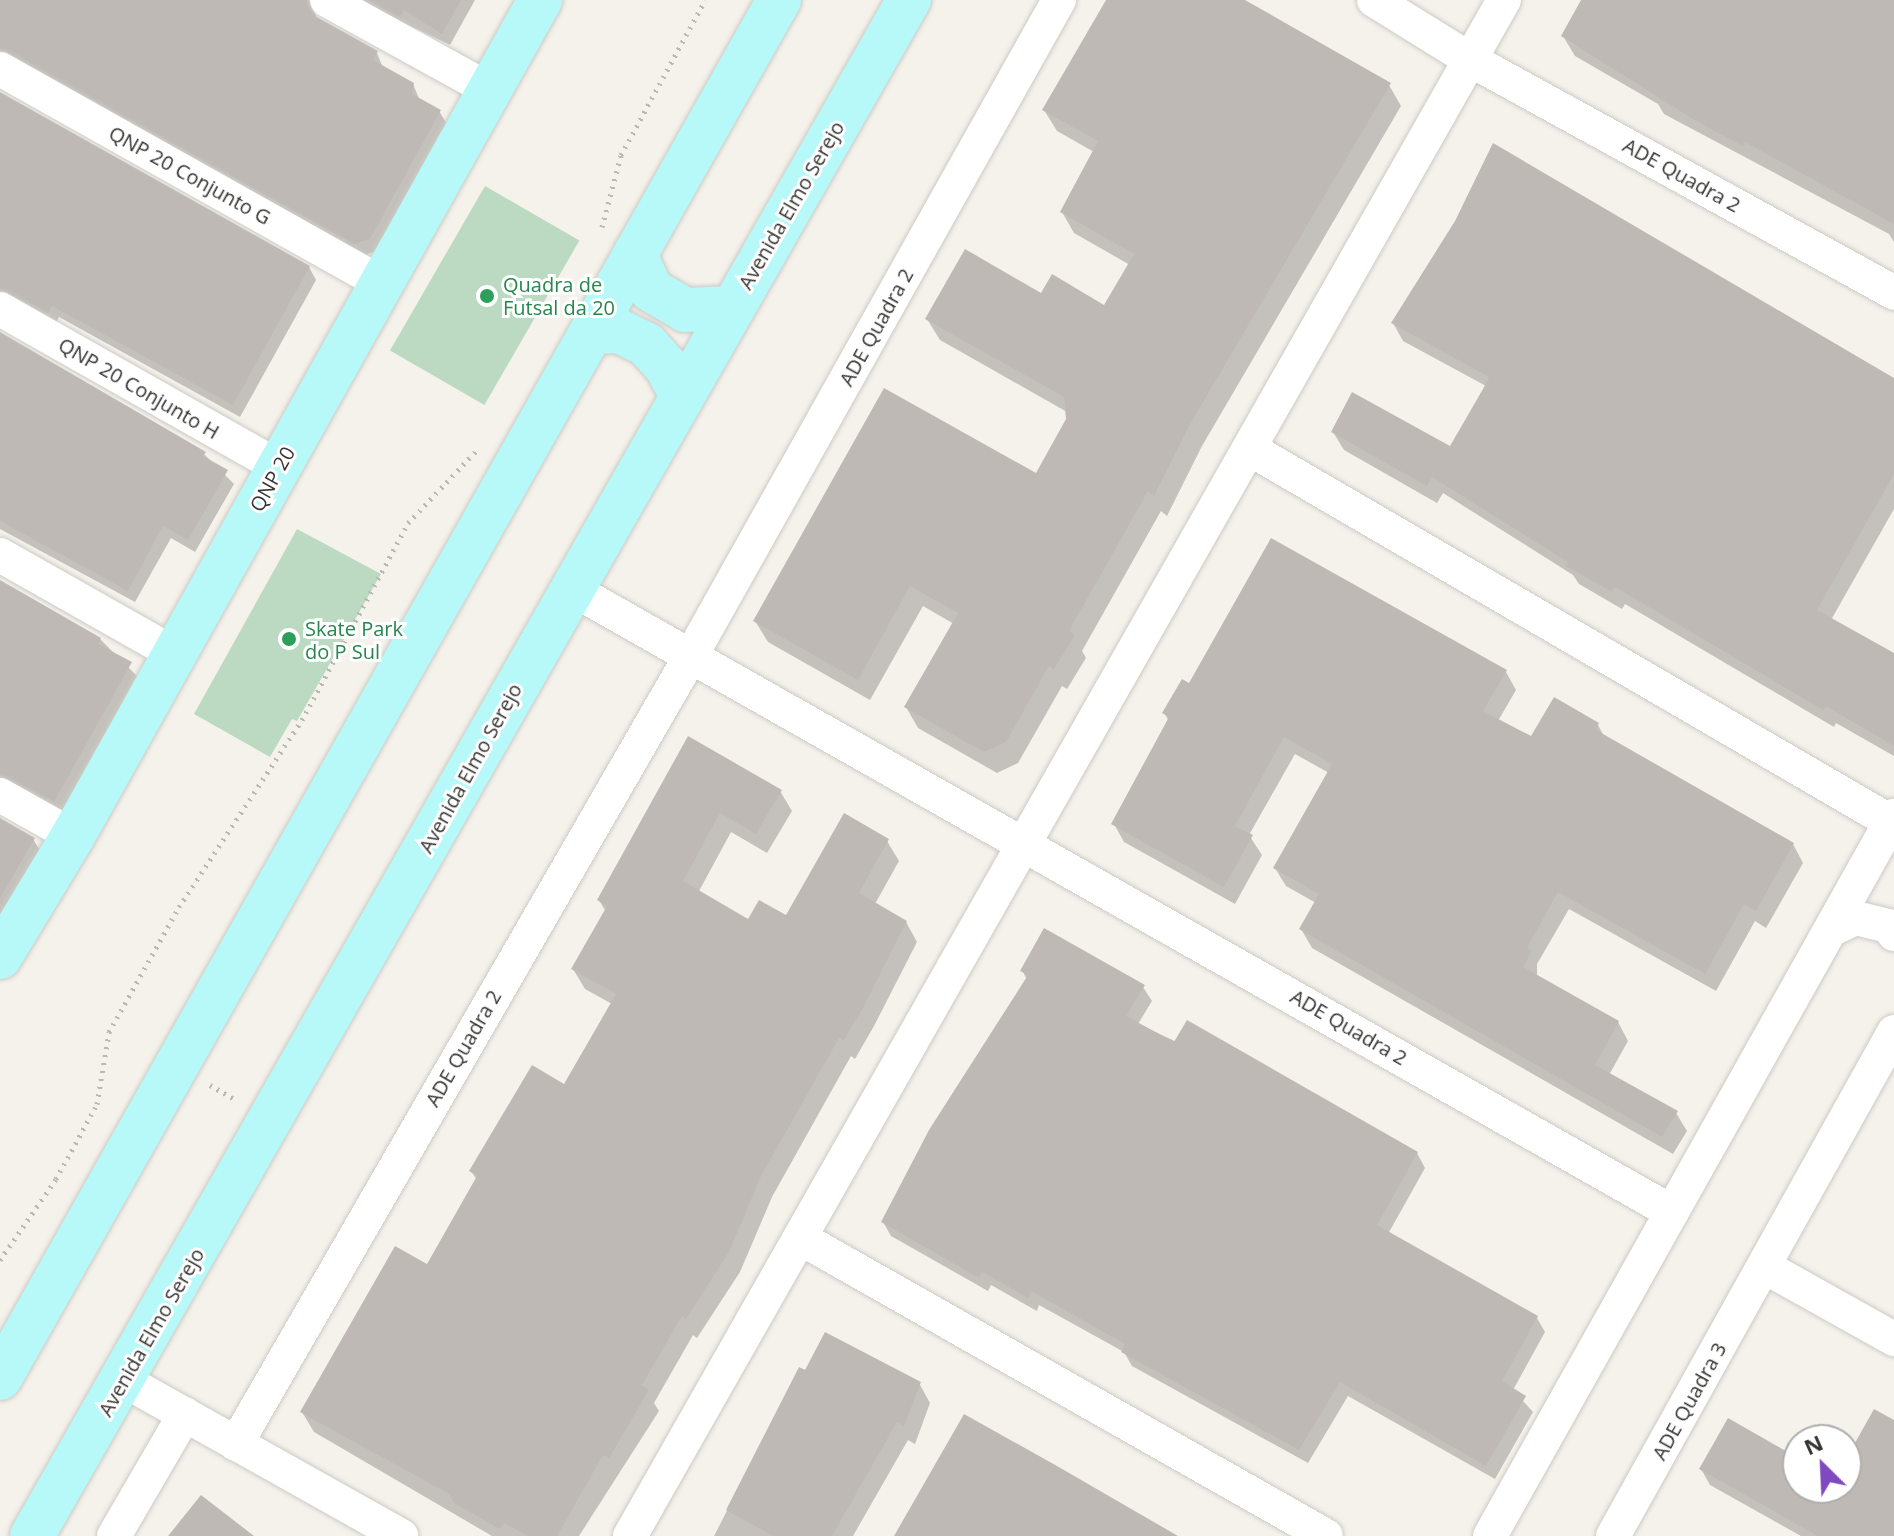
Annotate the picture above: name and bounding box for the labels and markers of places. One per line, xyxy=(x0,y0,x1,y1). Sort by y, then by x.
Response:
place label: Quadra de Futsal da 20 xyxy=(503,272,615,319)
marker: Quadra de Futsal da 20 xyxy=(478,287,496,305)
place label: Skate Park do P Sul xyxy=(305,616,403,663)
marker: Skate Park do P Sul xyxy=(280,630,298,648)

